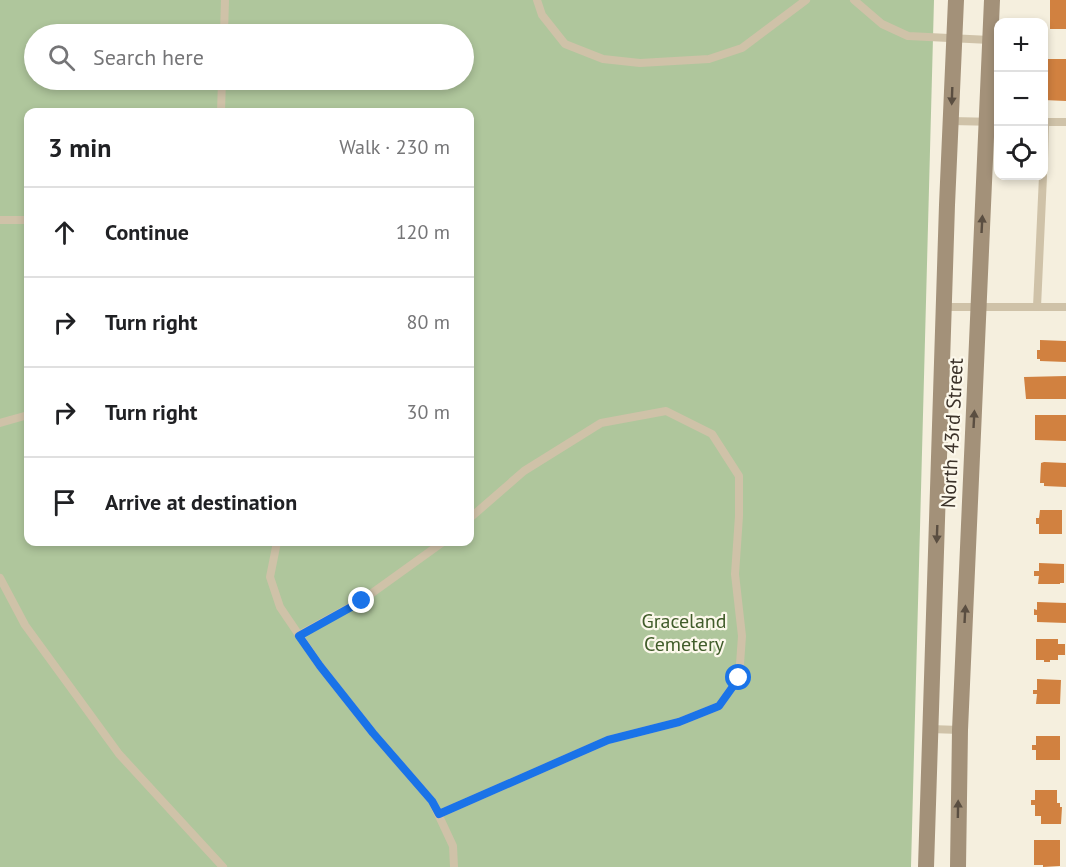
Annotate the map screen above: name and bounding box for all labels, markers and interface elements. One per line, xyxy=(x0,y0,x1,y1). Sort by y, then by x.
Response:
map controls xyxy=(994,18,1048,180)
button: + xyxy=(994,18,1048,72)
search box xyxy=(24,24,474,90)
icon: search xyxy=(45,41,78,74)
text: Search here xyxy=(93,43,204,71)
button: − xyxy=(994,72,1048,126)
one-way arrow xyxy=(948,87,957,106)
button: locate xyxy=(994,126,1048,180)
text: 3 min xyxy=(48,131,111,164)
text: Walk · 230 m xyxy=(339,134,450,160)
one-way arrow xyxy=(978,215,987,234)
icon: ahead xyxy=(48,216,81,249)
text: Continue xyxy=(105,218,189,246)
text: 120 m xyxy=(396,219,450,245)
icon: right xyxy=(48,306,81,339)
text: Turn right xyxy=(105,308,197,336)
text: 80 m xyxy=(407,309,450,335)
street label: North 43rd Street xyxy=(935,357,969,509)
icon: right xyxy=(48,396,81,429)
text: Turn right xyxy=(105,398,197,426)
text: 30 m xyxy=(407,399,450,425)
one-way arrow xyxy=(969,409,978,428)
icon: arrive xyxy=(48,486,81,519)
text: Arrive at destination xyxy=(105,488,297,516)
one-way arrow xyxy=(932,524,941,543)
route end xyxy=(348,587,374,613)
one-way arrow xyxy=(960,604,969,623)
park label: Graceland Cemetery xyxy=(641,608,727,657)
route start xyxy=(725,664,751,690)
one-way arrow xyxy=(954,799,963,818)

